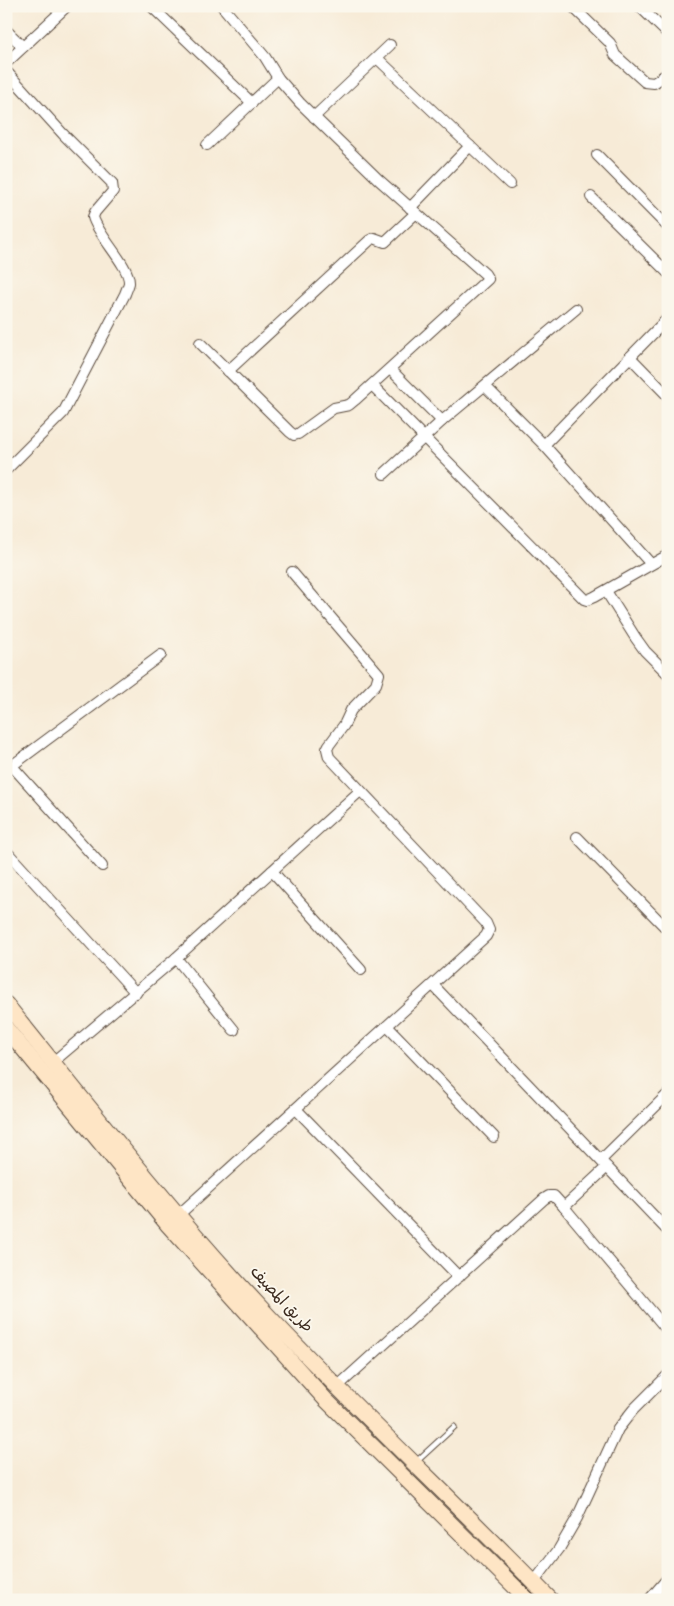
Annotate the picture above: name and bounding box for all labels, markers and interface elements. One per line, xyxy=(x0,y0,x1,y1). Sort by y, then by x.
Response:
street label: طريق المصيف xyxy=(244,1264,316,1338)

